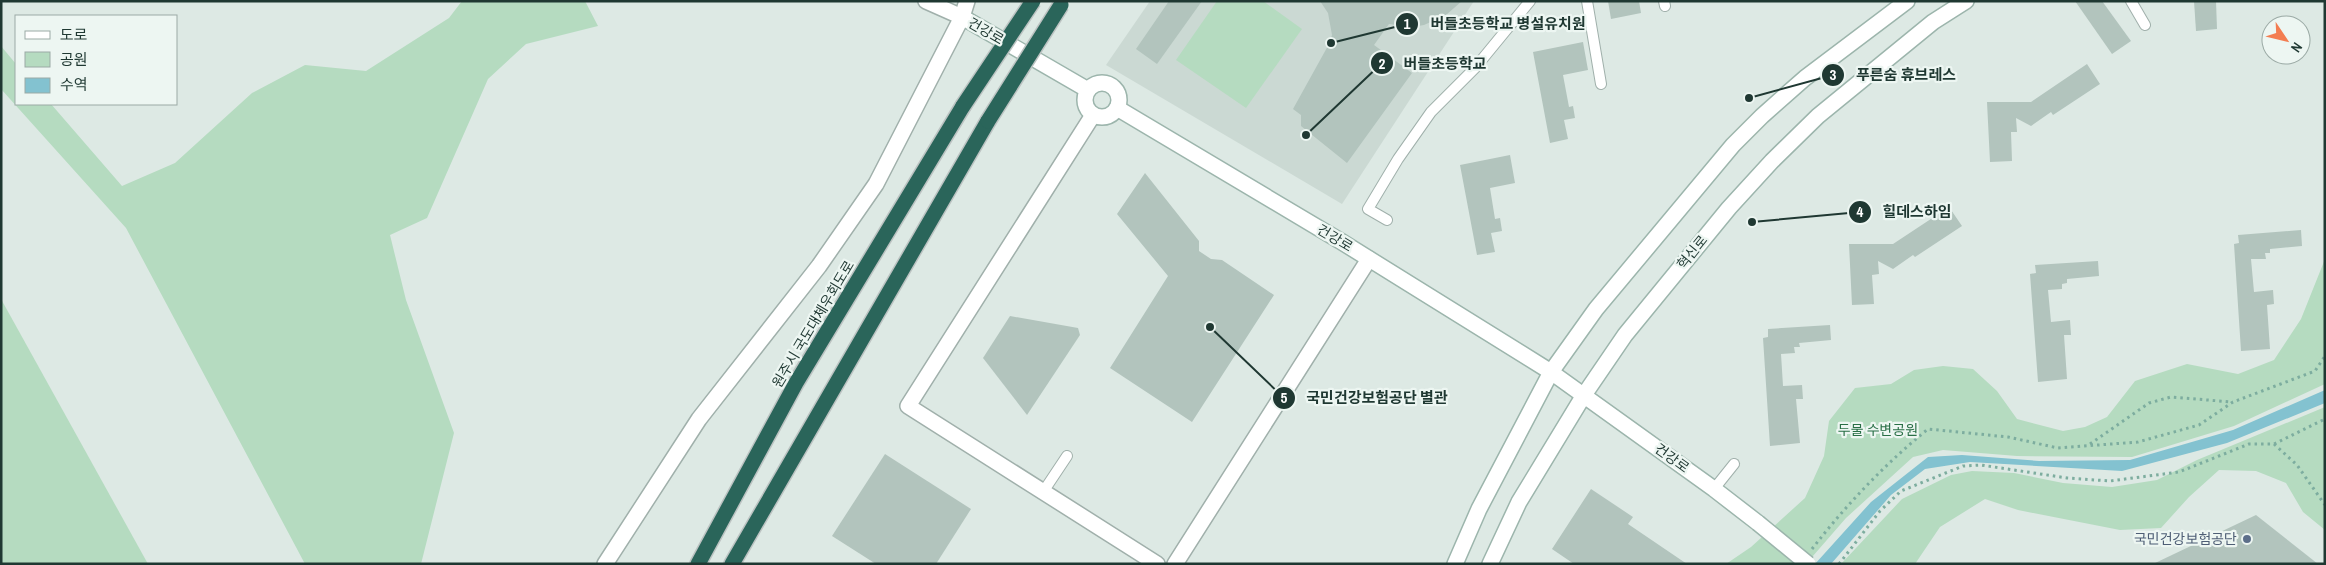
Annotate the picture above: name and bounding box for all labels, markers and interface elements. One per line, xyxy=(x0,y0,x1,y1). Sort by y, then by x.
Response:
callout: 버들초등학교 병설유치원 xyxy=(1395,9,1595,39)
text: 1 xyxy=(1404,13,1411,34)
text: 버들초등학교 병설유치원 xyxy=(1430,13,1586,34)
street label: 건강로 xyxy=(965,14,1007,49)
legend xyxy=(15,15,178,105)
north arrow xyxy=(2261,15,2311,65)
text: 도로 xyxy=(60,24,88,45)
text: N xyxy=(2287,39,2306,56)
callout: 버들초등학교 xyxy=(1369,48,1497,78)
text: 공원 xyxy=(60,49,88,70)
text: 2 xyxy=(1379,53,1386,74)
text: 버들초등학교 xyxy=(1404,53,1487,74)
callout: 푸른숨 휴브레스 xyxy=(1821,60,1966,90)
text: 3 xyxy=(1830,64,1837,85)
text: 푸른숨 휴브레스 xyxy=(1856,64,1956,85)
text: 수역 xyxy=(60,74,88,95)
callout: 힐데스하임 xyxy=(1848,197,1962,227)
text: 4 xyxy=(1857,201,1864,222)
text: 힐데스하임 xyxy=(1882,201,1952,222)
street label: 건강로 xyxy=(1314,220,1356,256)
street label: 혁신로 xyxy=(1673,231,1711,273)
street label: 원주시 국도대체우회도로 xyxy=(768,257,858,391)
callout: 국민건강보험공단 별관 xyxy=(1271,383,1457,413)
text: 5 xyxy=(1281,387,1288,408)
text: 국민건강보험공단 별관 xyxy=(1306,387,1448,408)
park label: 두물 수변공원 xyxy=(1838,421,1918,439)
street label: 건강로 xyxy=(1651,439,1693,477)
place label: 국민건강보험공단 xyxy=(2134,530,2237,548)
marker: 국민건강보험공단 xyxy=(2241,533,2253,545)

